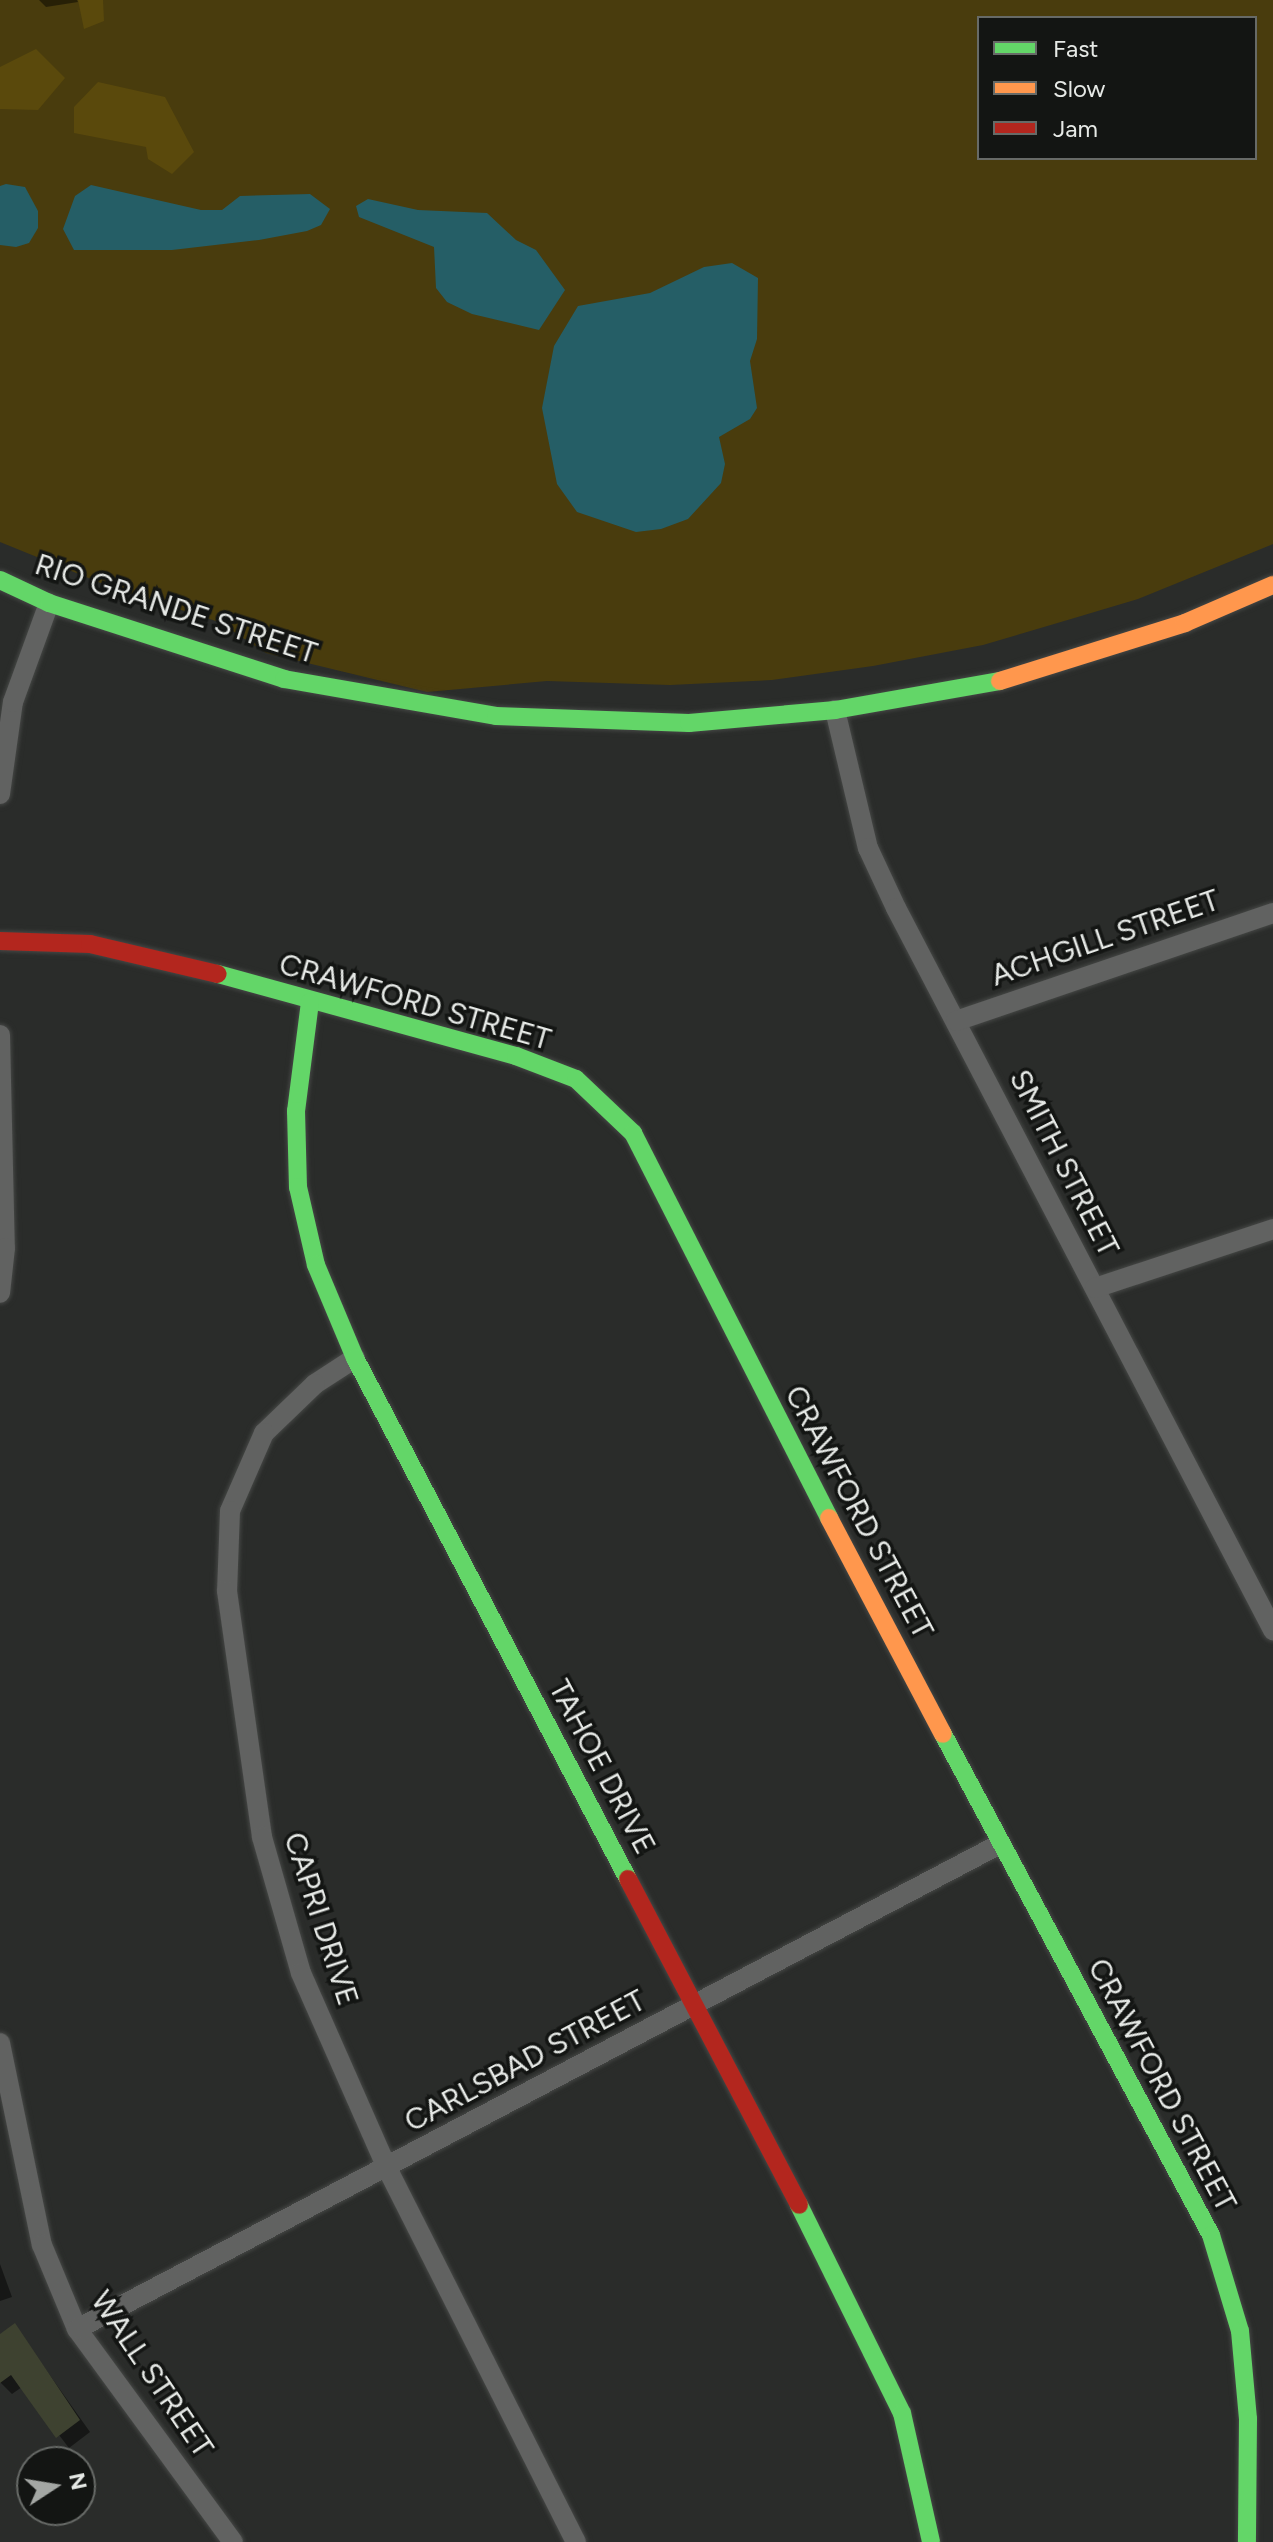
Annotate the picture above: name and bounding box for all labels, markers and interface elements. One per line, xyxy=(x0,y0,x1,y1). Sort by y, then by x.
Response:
legend xyxy=(977,16,1257,160)
text: Fast xyxy=(1053,34,1098,63)
text: Slow xyxy=(1053,74,1105,103)
text: Jam xyxy=(1053,114,1098,143)
street label: RIO GRANDE STREET xyxy=(30,546,322,672)
street label: ACHGILL STREET xyxy=(986,882,1224,994)
street label: CRAWFORD STREET xyxy=(275,946,555,1058)
street label: SMITH STREET xyxy=(1002,1064,1126,1262)
street label: CRAWFORD STREET xyxy=(777,1380,941,1644)
street label: TAHOE DRIVE xyxy=(541,1674,663,1860)
street label: CAPRI DRIVE xyxy=(276,1828,366,2010)
street label: CRAWFORD STREET xyxy=(1080,1953,1244,2217)
street label: CARLSBAD STREET xyxy=(399,1982,651,2140)
street label: WALL STREET xyxy=(83,2284,221,2464)
north arrow xyxy=(16,2446,96,2526)
text: N xyxy=(63,2470,93,2492)

